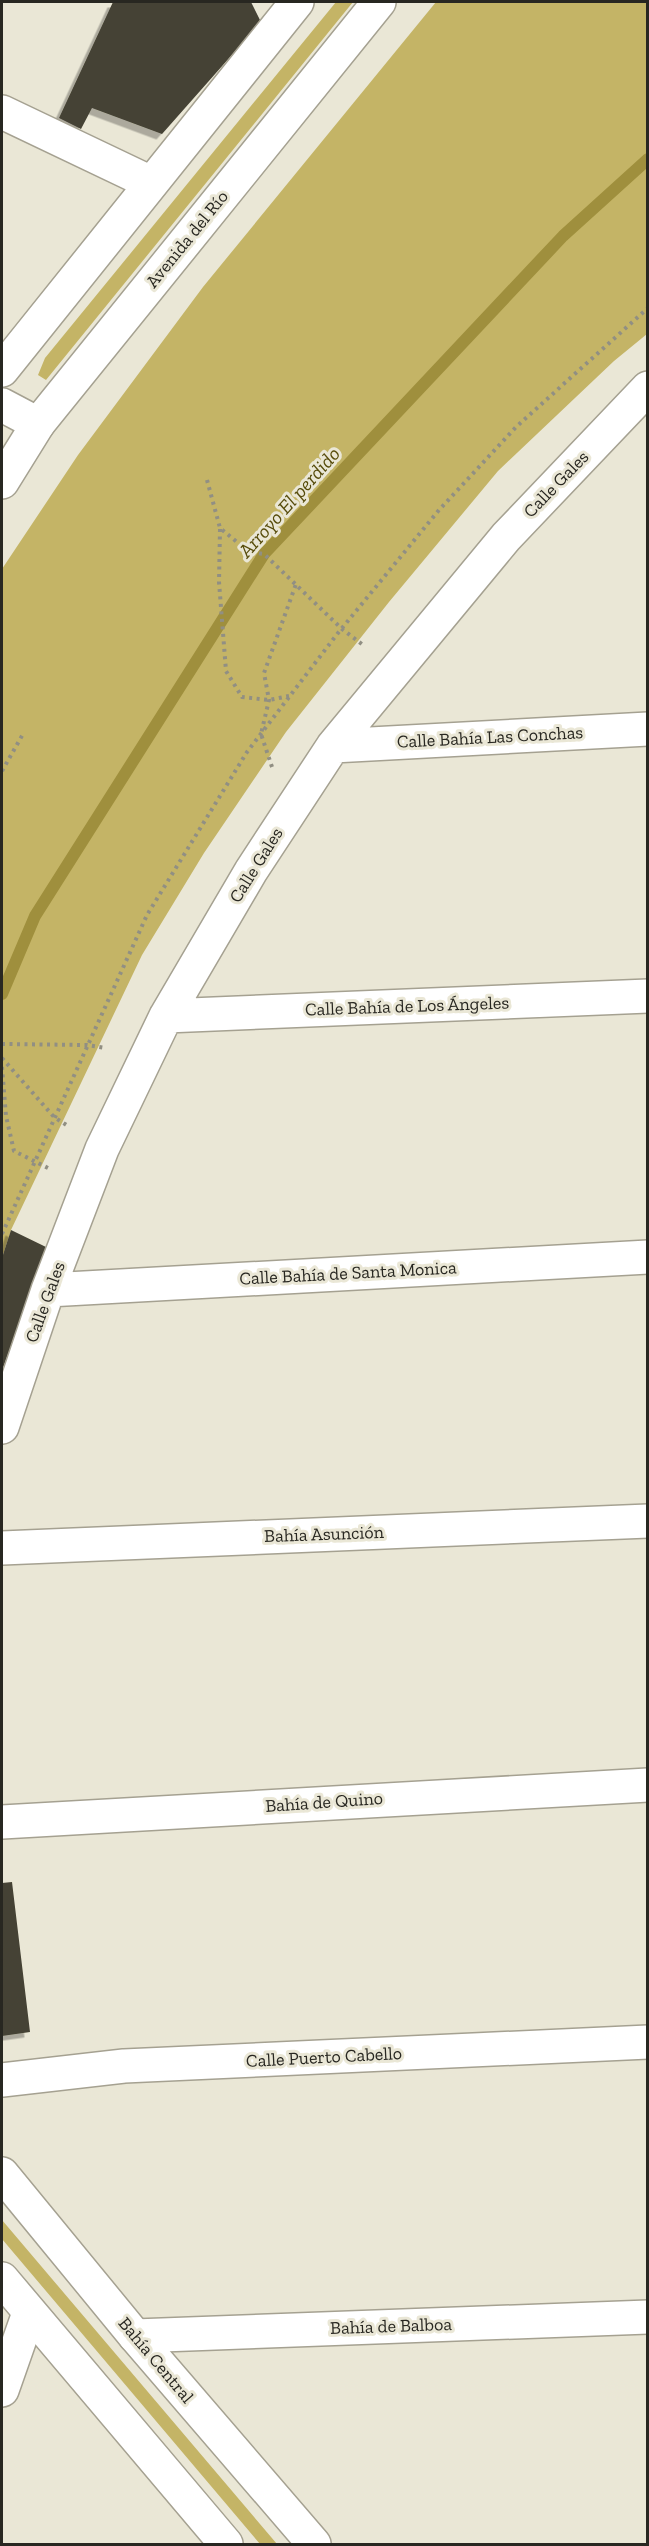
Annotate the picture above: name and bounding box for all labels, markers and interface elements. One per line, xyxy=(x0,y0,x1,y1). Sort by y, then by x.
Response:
street label: Avenida del Río xyxy=(141,186,233,292)
water label: Arroyo El perdido xyxy=(232,442,345,563)
street label: Calle Gales xyxy=(519,446,593,522)
street label: Calle Bahía Las Conchas xyxy=(396,721,584,753)
street label: Calle Gales xyxy=(224,823,288,907)
street label: Calle Bahía de Los Ángeles xyxy=(305,991,510,1021)
street label: Calle Bahía de Santa Monica xyxy=(239,1256,457,1290)
street label: Calle Gales xyxy=(20,1258,70,1346)
street label: Bahía Asunción xyxy=(264,1521,385,1547)
street label: Bahía de Quino xyxy=(264,1787,384,1817)
street label: Calle Puerto Cabello xyxy=(245,2042,403,2072)
street label: Bahía Central xyxy=(114,2312,198,2408)
street label: Bahía de Balboa xyxy=(330,2313,453,2339)

